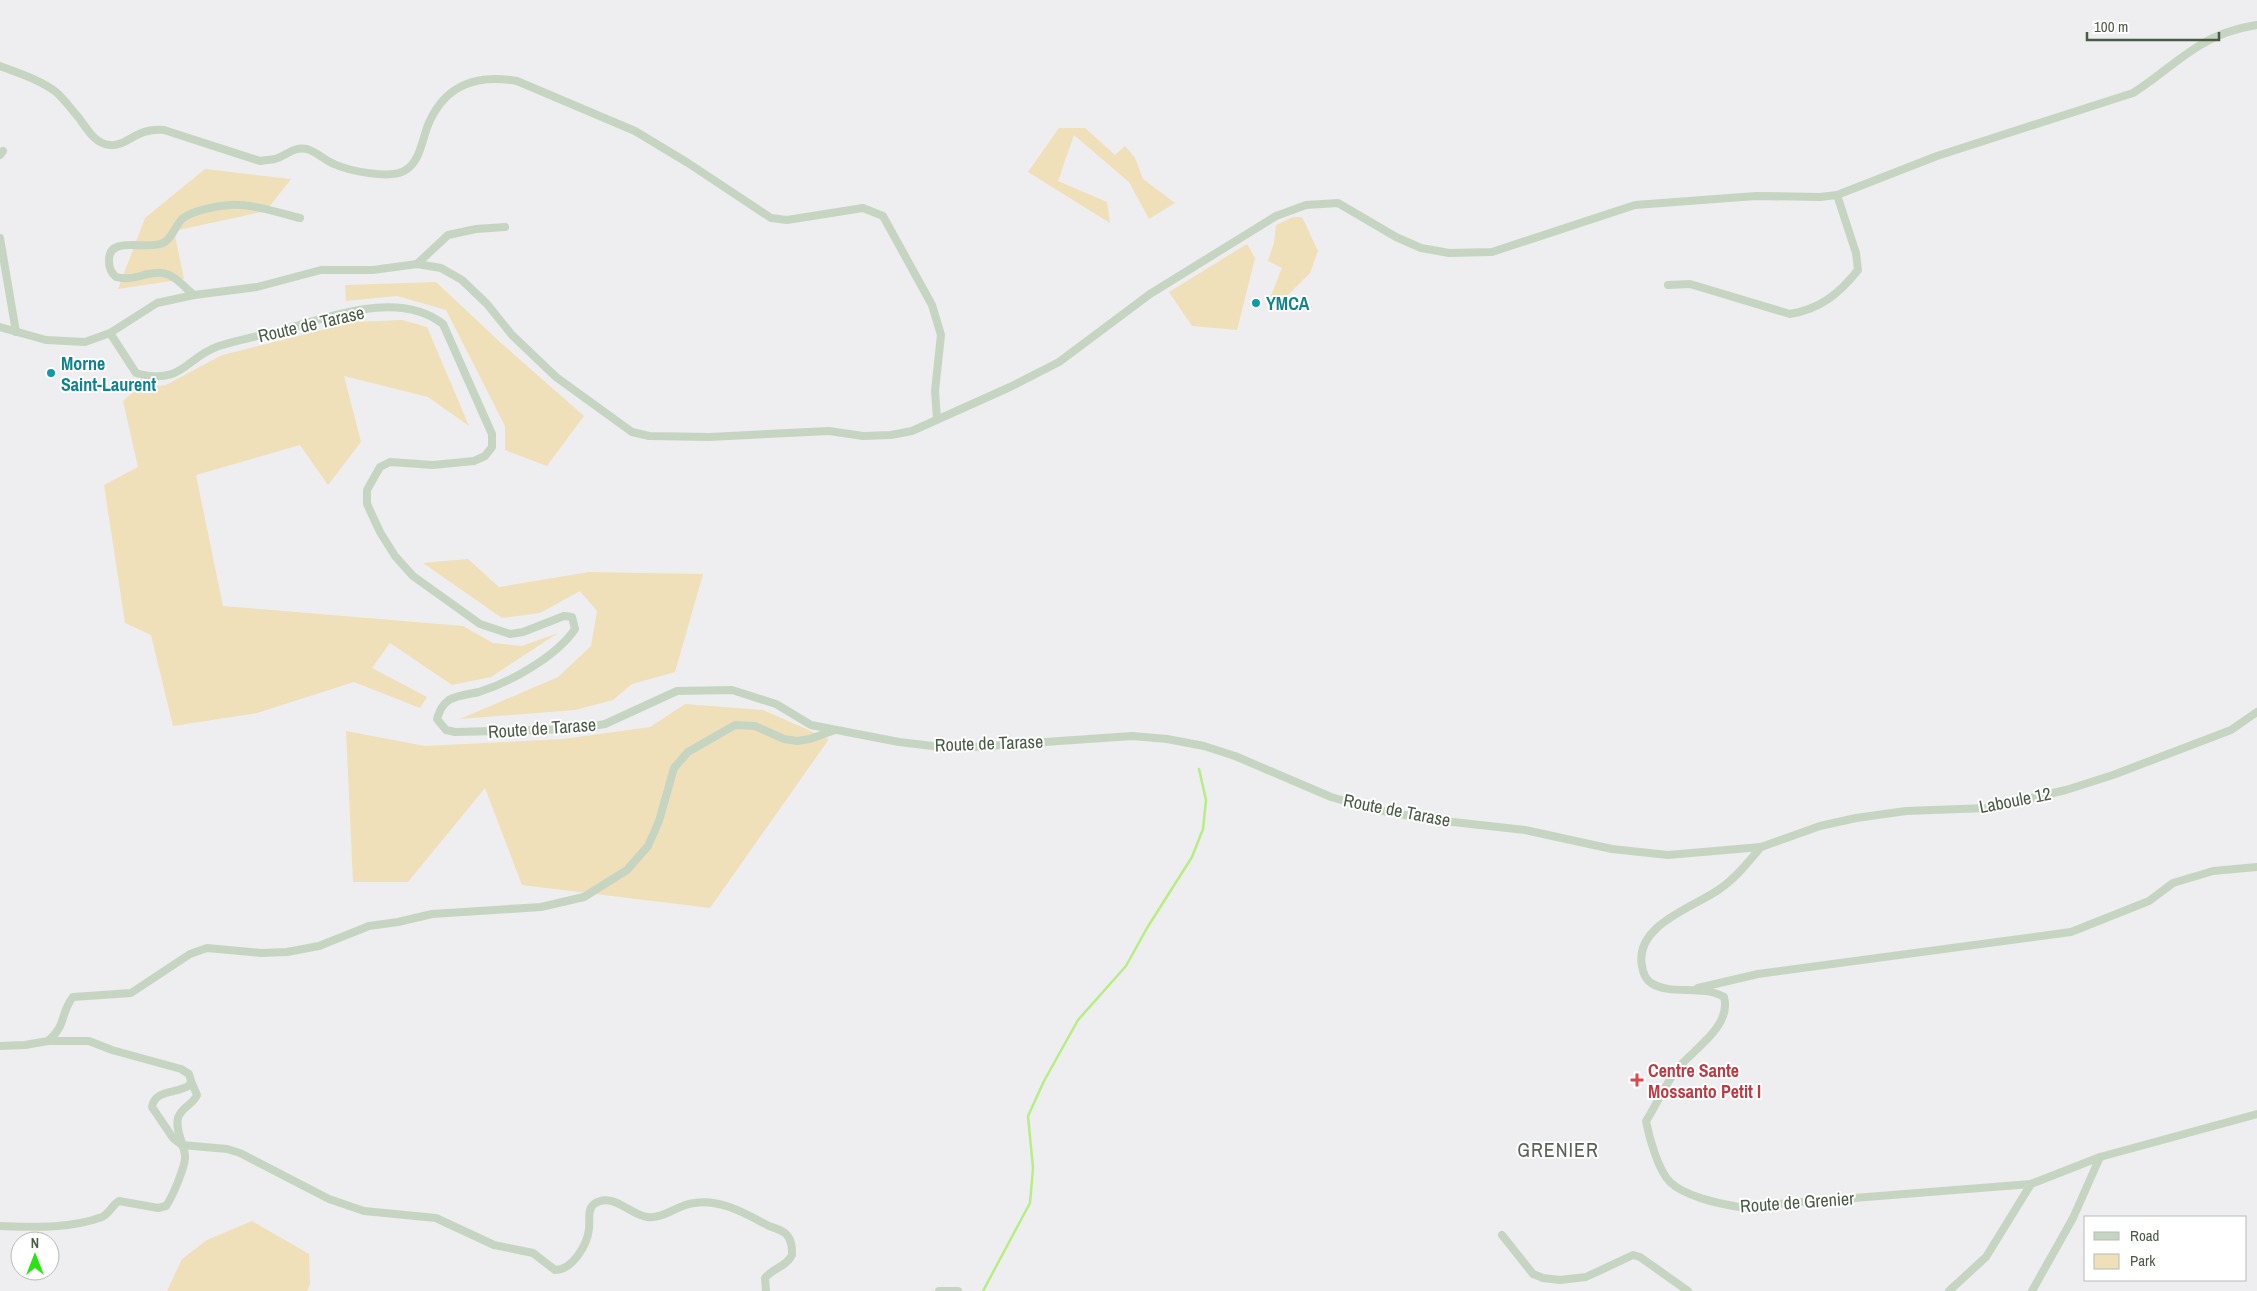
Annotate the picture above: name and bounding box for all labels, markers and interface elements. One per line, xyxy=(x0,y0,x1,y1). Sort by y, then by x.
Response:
scale bar xyxy=(2087,10,2220,42)
text: 100 m xyxy=(2094,16,2128,37)
place label: YMCA xyxy=(1266,291,1310,316)
marker: YMCA xyxy=(1250,297,1262,309)
street label: Route de Tarase xyxy=(255,300,367,348)
place label: Morne Saint-Laurent xyxy=(61,351,156,397)
marker: Morne Saint-Laurent xyxy=(45,367,57,379)
street label: Route de Tarase xyxy=(487,712,597,744)
street label: Route de Tarase xyxy=(934,729,1044,757)
street label: Laboule 12 xyxy=(1977,781,2053,819)
street label: Route de Tarase xyxy=(1341,787,1453,833)
place label: Centre Sante Mossanto Petit I xyxy=(1648,1058,1761,1104)
marker: Centre Sante Mossanto Petit I xyxy=(1630,1073,1644,1087)
district label: GRENIER xyxy=(1517,1136,1599,1163)
street label: Route de Grenier xyxy=(1739,1186,1855,1218)
legend xyxy=(2084,1216,2247,1281)
text: Road xyxy=(2130,1225,2159,1246)
north arrow xyxy=(10,1231,60,1281)
text: N xyxy=(31,1234,39,1252)
text: Park xyxy=(2130,1250,2156,1271)

